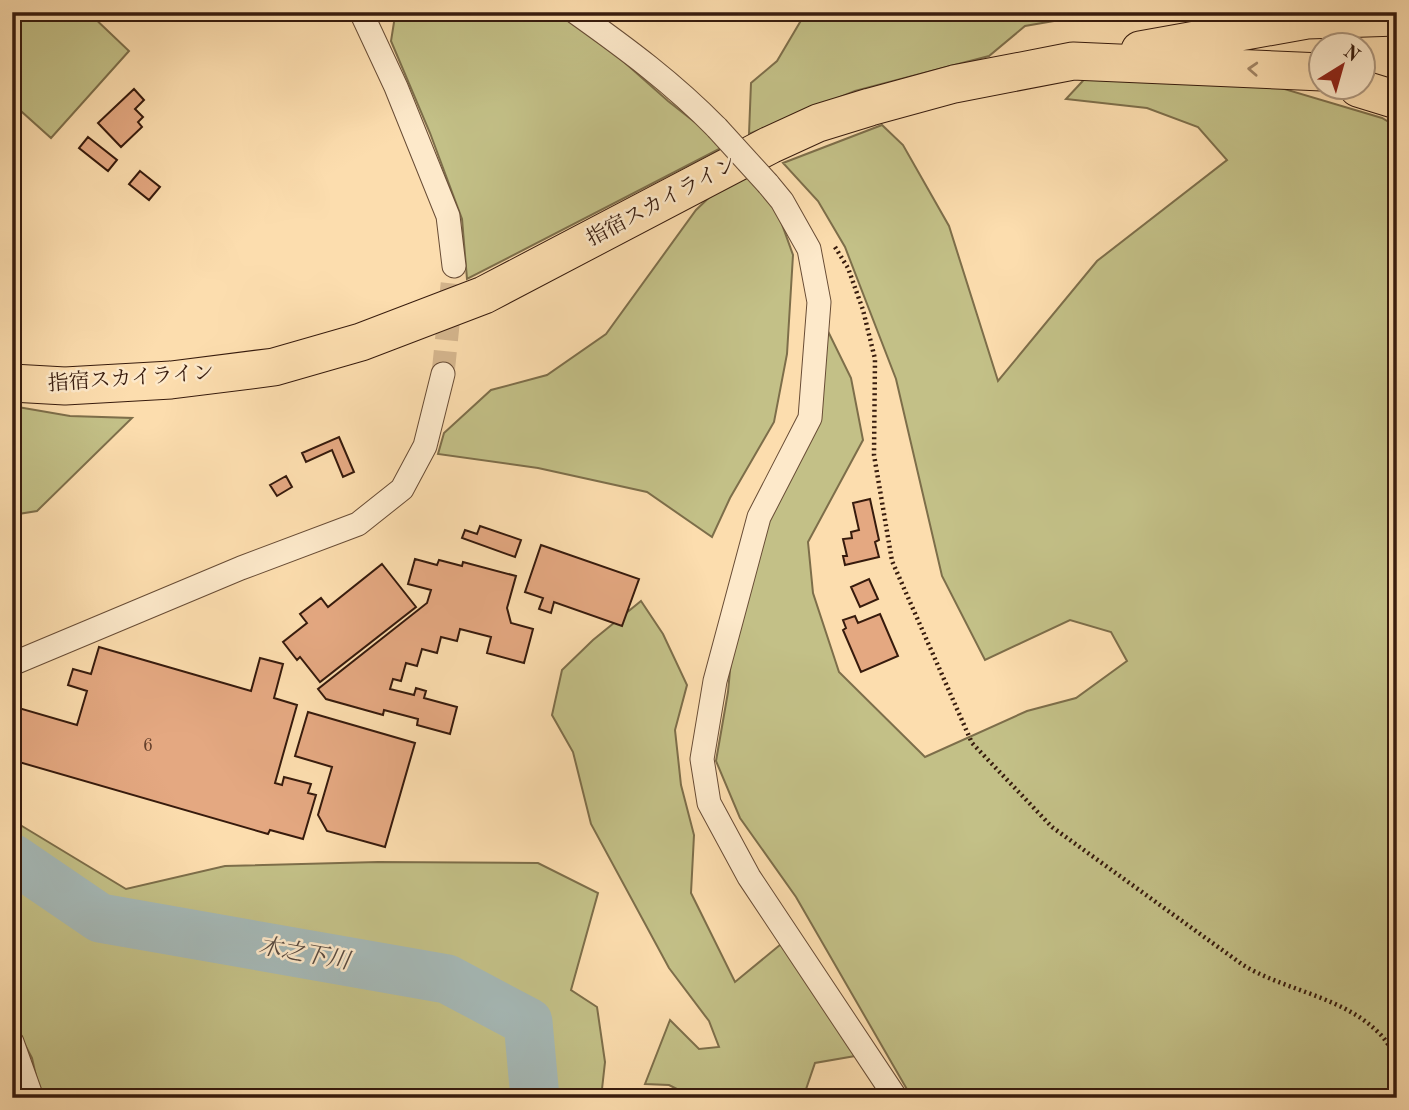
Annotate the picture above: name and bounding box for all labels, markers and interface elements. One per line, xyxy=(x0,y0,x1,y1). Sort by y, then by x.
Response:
north arrow xyxy=(1308,32,1378,102)
text: N xyxy=(1339,42,1363,67)
one-way arrow xyxy=(1248,62,1259,77)
street label: 指宿スカイライン xyxy=(583,152,741,250)
street label: 指宿スカイライン xyxy=(47,361,215,395)
house number: 6 xyxy=(143,737,153,755)
water label: 木之下川 xyxy=(257,933,355,974)

